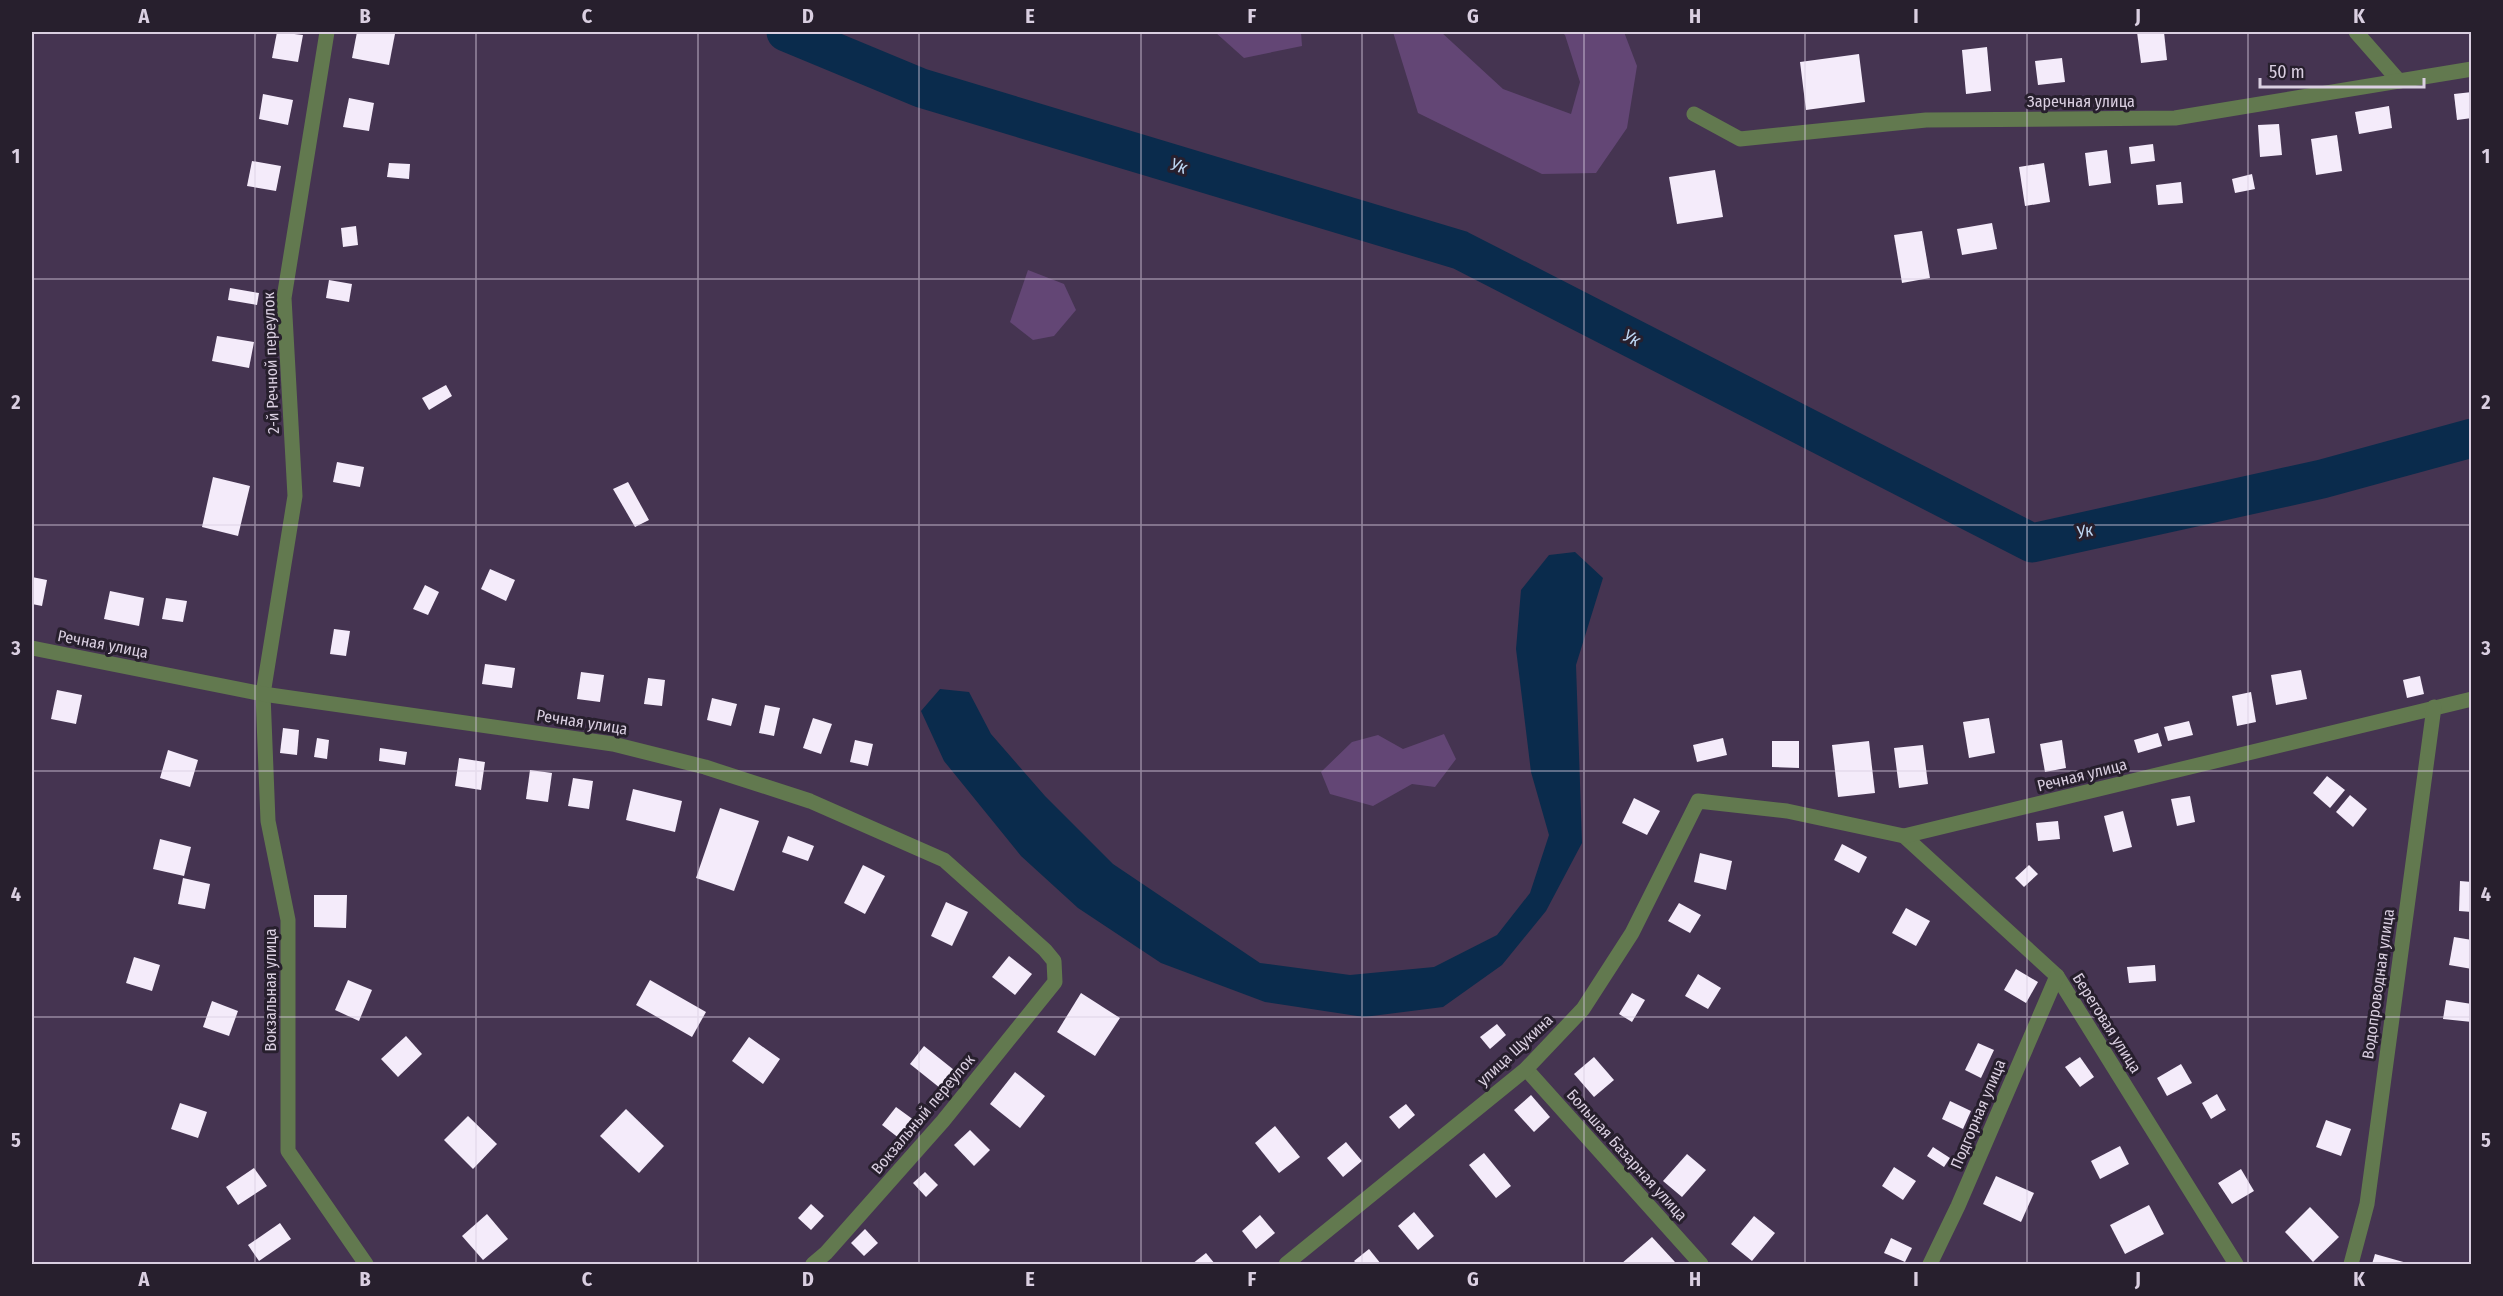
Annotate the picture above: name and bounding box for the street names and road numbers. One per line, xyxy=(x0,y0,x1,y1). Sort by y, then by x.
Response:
street label: Заречная улица xyxy=(2027,92,2135,111)
street label: 2-й Речной переулок xyxy=(259,291,283,434)
street label: Речная улица xyxy=(56,626,150,662)
street label: Речная улица xyxy=(535,705,629,739)
street label: Речная улица xyxy=(2035,755,2129,795)
street label: Водопроводная улица xyxy=(2358,908,2398,1060)
street label: Вокзальная улица xyxy=(261,928,280,1052)
street label: Береговая улица xyxy=(2069,969,2145,1077)
street label: улица Щукина xyxy=(1473,1010,1557,1090)
street label: Вокзальный переулок xyxy=(867,1050,979,1178)
street label: Подгорная улица xyxy=(1946,1056,2010,1171)
street label: Большая Базарная улица xyxy=(1563,1085,1691,1225)

